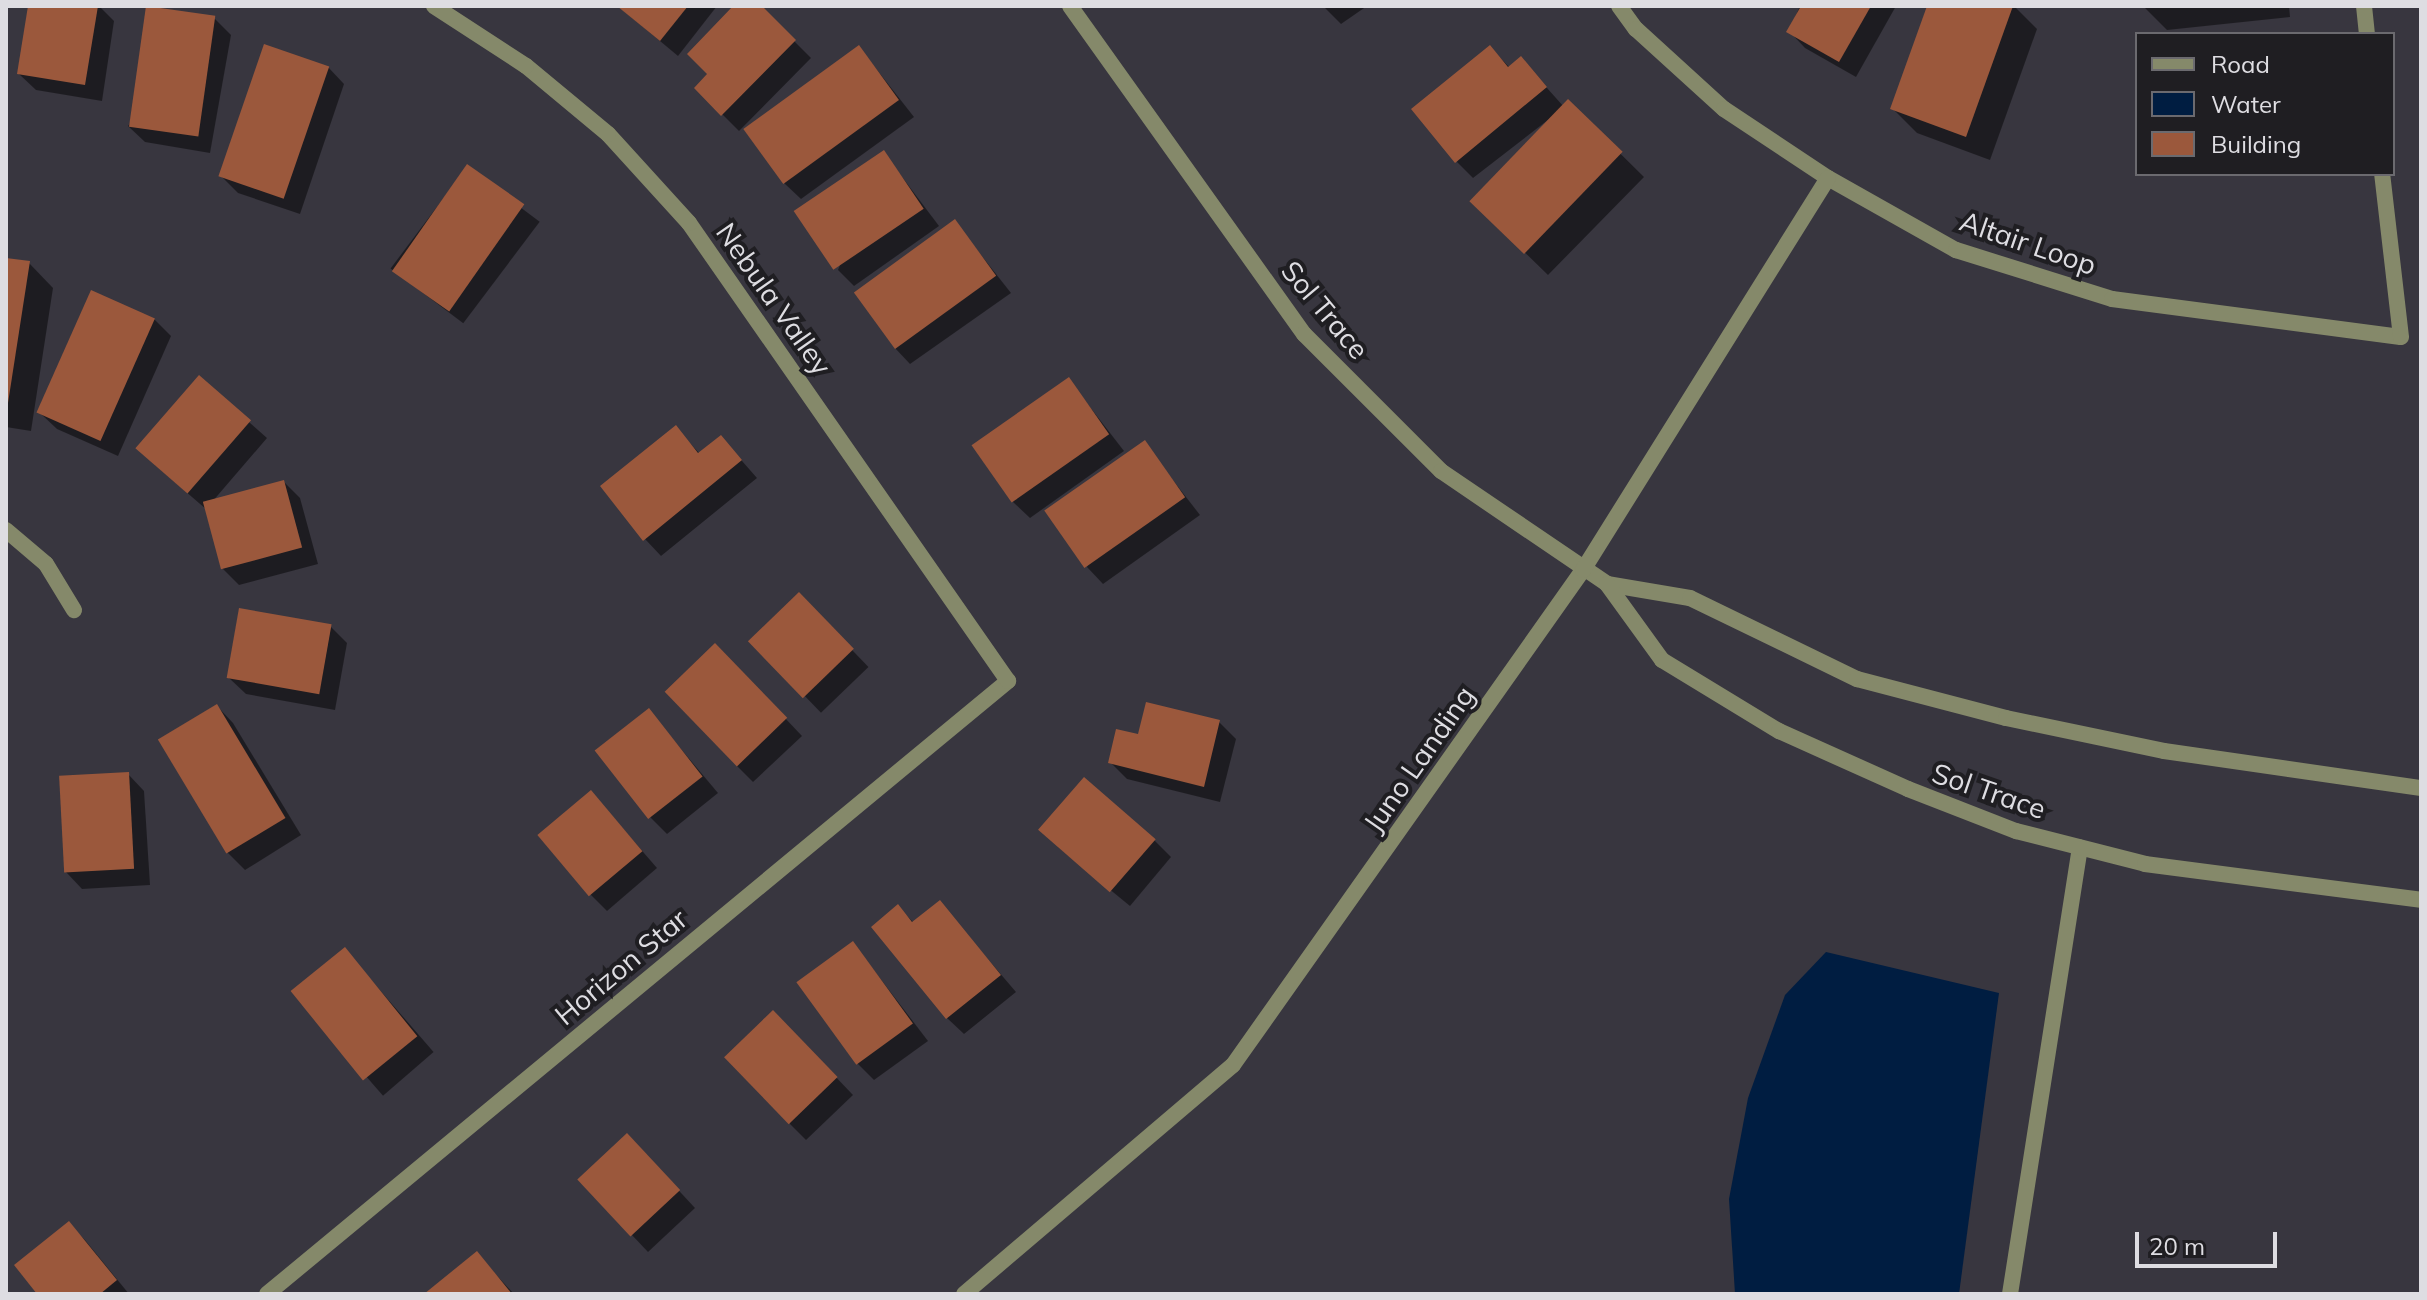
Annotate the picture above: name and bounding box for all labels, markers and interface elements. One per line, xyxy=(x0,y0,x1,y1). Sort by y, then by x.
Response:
legend xyxy=(2135,32,2395,176)
text: Road xyxy=(2211,49,2270,79)
text: Water xyxy=(2211,89,2281,119)
text: Building xyxy=(2211,129,2301,159)
street label: Altair Loop xyxy=(1955,204,2101,282)
street label: Nebula Valley xyxy=(709,217,839,381)
street label: Sol Trace xyxy=(1274,254,1376,366)
street label: Juno Landing xyxy=(1356,680,1482,838)
street label: Sol Trace xyxy=(1928,756,2050,826)
street label: Horizon Star xyxy=(548,902,694,1032)
scale bar xyxy=(2139,1216,2281,1266)
text: 20 m xyxy=(2149,1231,2205,1261)

